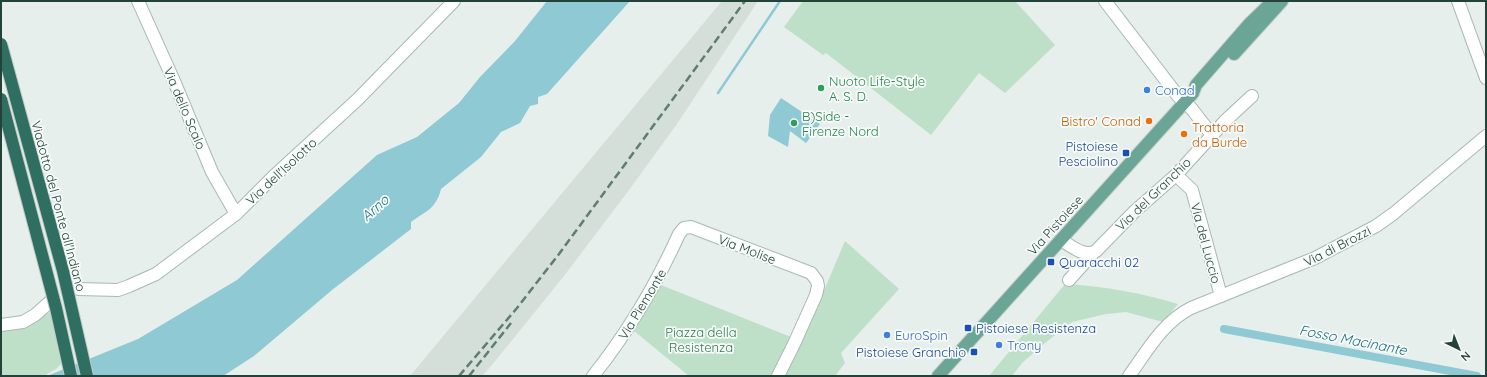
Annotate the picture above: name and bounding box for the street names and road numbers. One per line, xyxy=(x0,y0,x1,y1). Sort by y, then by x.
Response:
street label: Via dello Scalo xyxy=(160,64,210,152)
street label: Viadotto del Ponte all'Indiano xyxy=(28,119,90,293)
street label: Via dell'Isolotto xyxy=(242,134,320,208)
street label: Via del Granchio xyxy=(1112,154,1194,234)
street label: Via Pistoiese xyxy=(1024,192,1086,258)
street label: Via del Luccio xyxy=(1188,201,1225,285)
street label: Via di Brozzi xyxy=(1301,222,1373,270)
street label: Via Molise xyxy=(716,231,778,267)
street label: Via Piemonte xyxy=(615,266,669,342)

